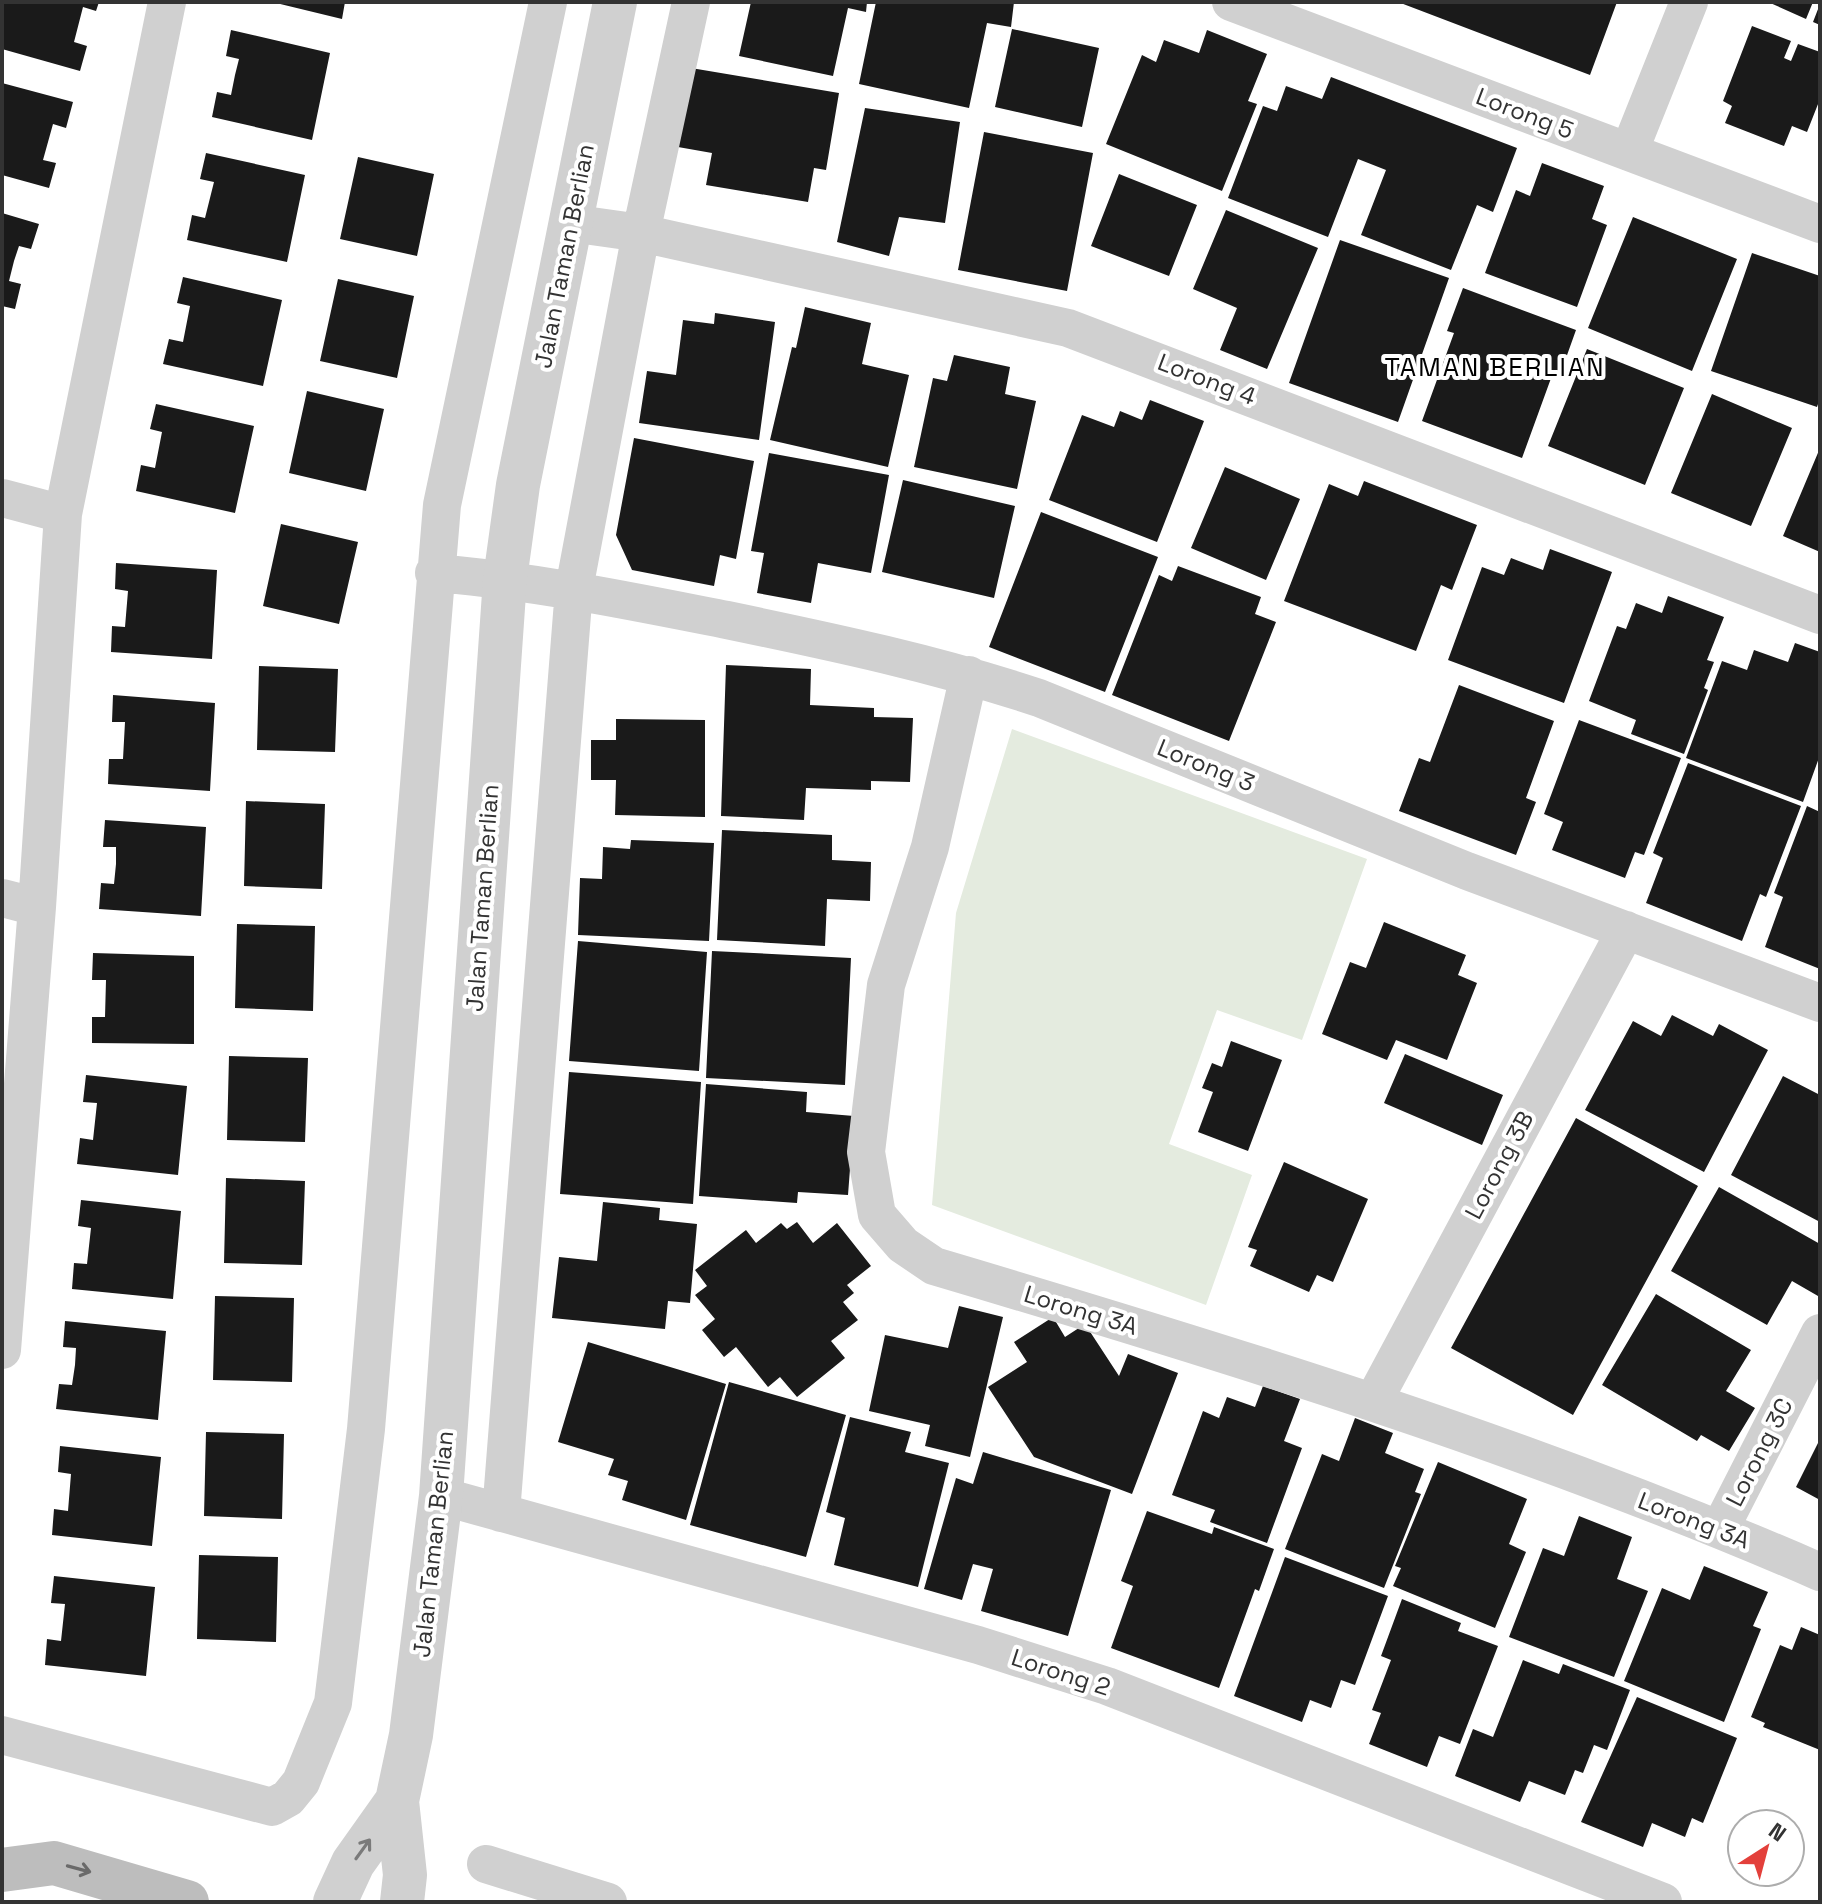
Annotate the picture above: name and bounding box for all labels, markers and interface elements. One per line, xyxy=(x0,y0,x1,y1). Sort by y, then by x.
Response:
street label: Lorong 5 xyxy=(1472,80,1578,146)
street label: Jalan Taman Berlian xyxy=(527,141,601,371)
street label: Lorong 4 xyxy=(1154,346,1260,412)
district label: TAMAN BERLIAN xyxy=(1385,350,1605,384)
street label: Lorong 3 xyxy=(1153,732,1259,798)
street label: Jalan Taman Berlian xyxy=(459,783,505,1013)
street label: Lorong 3B xyxy=(1458,1106,1540,1224)
street label: Lorong 3A xyxy=(1020,1278,1142,1342)
street label: Lorong 3C xyxy=(1719,1393,1799,1511)
street label: Jalan Taman Berlian xyxy=(406,1429,460,1659)
street label: Lorong 3A xyxy=(1634,1485,1754,1555)
street label: Lorong 2 xyxy=(1008,1641,1114,1703)
north arrow xyxy=(1726,1808,1806,1888)
text: N xyxy=(1764,1816,1792,1847)
one-way arrow xyxy=(354,1839,371,1861)
one-way arrow xyxy=(65,1863,91,1878)

